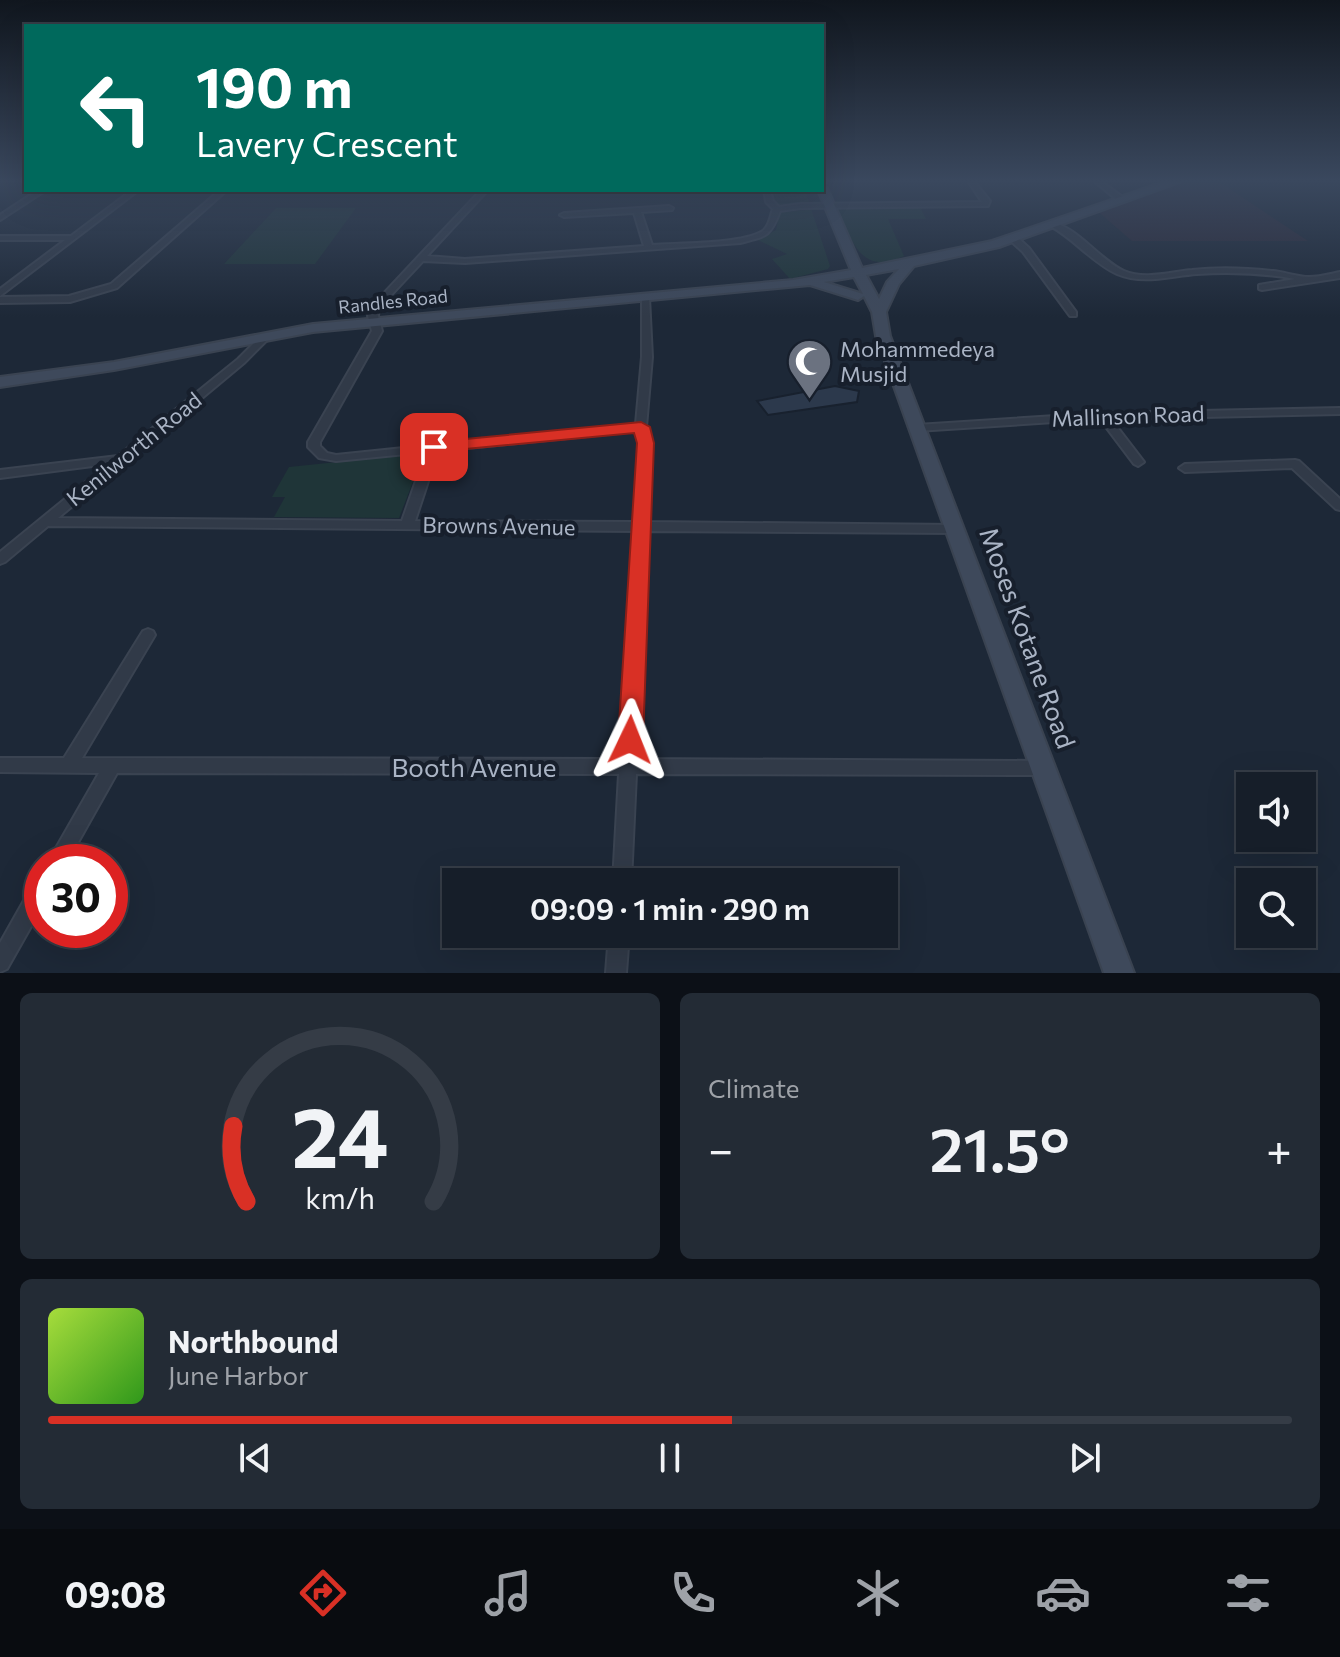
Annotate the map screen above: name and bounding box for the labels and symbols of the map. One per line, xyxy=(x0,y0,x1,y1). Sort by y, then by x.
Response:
street label: Randles Road xyxy=(337,284,449,318)
place label: Mohammedeya Musjid xyxy=(840,335,995,387)
mosque icon: Mohammedeya Musjid xyxy=(785,338,833,401)
street label: Kenilworth Road xyxy=(61,386,207,511)
street label: Mallinson Road xyxy=(1051,399,1205,432)
pin xyxy=(400,413,468,481)
street label: Browns Avenue xyxy=(422,511,576,540)
street label: Moses Kotane Road xyxy=(974,523,1083,752)
position arrow xyxy=(588,698,672,782)
street label: Booth Avenue xyxy=(392,751,556,782)
speed limit sign: 30 xyxy=(24,844,128,948)

